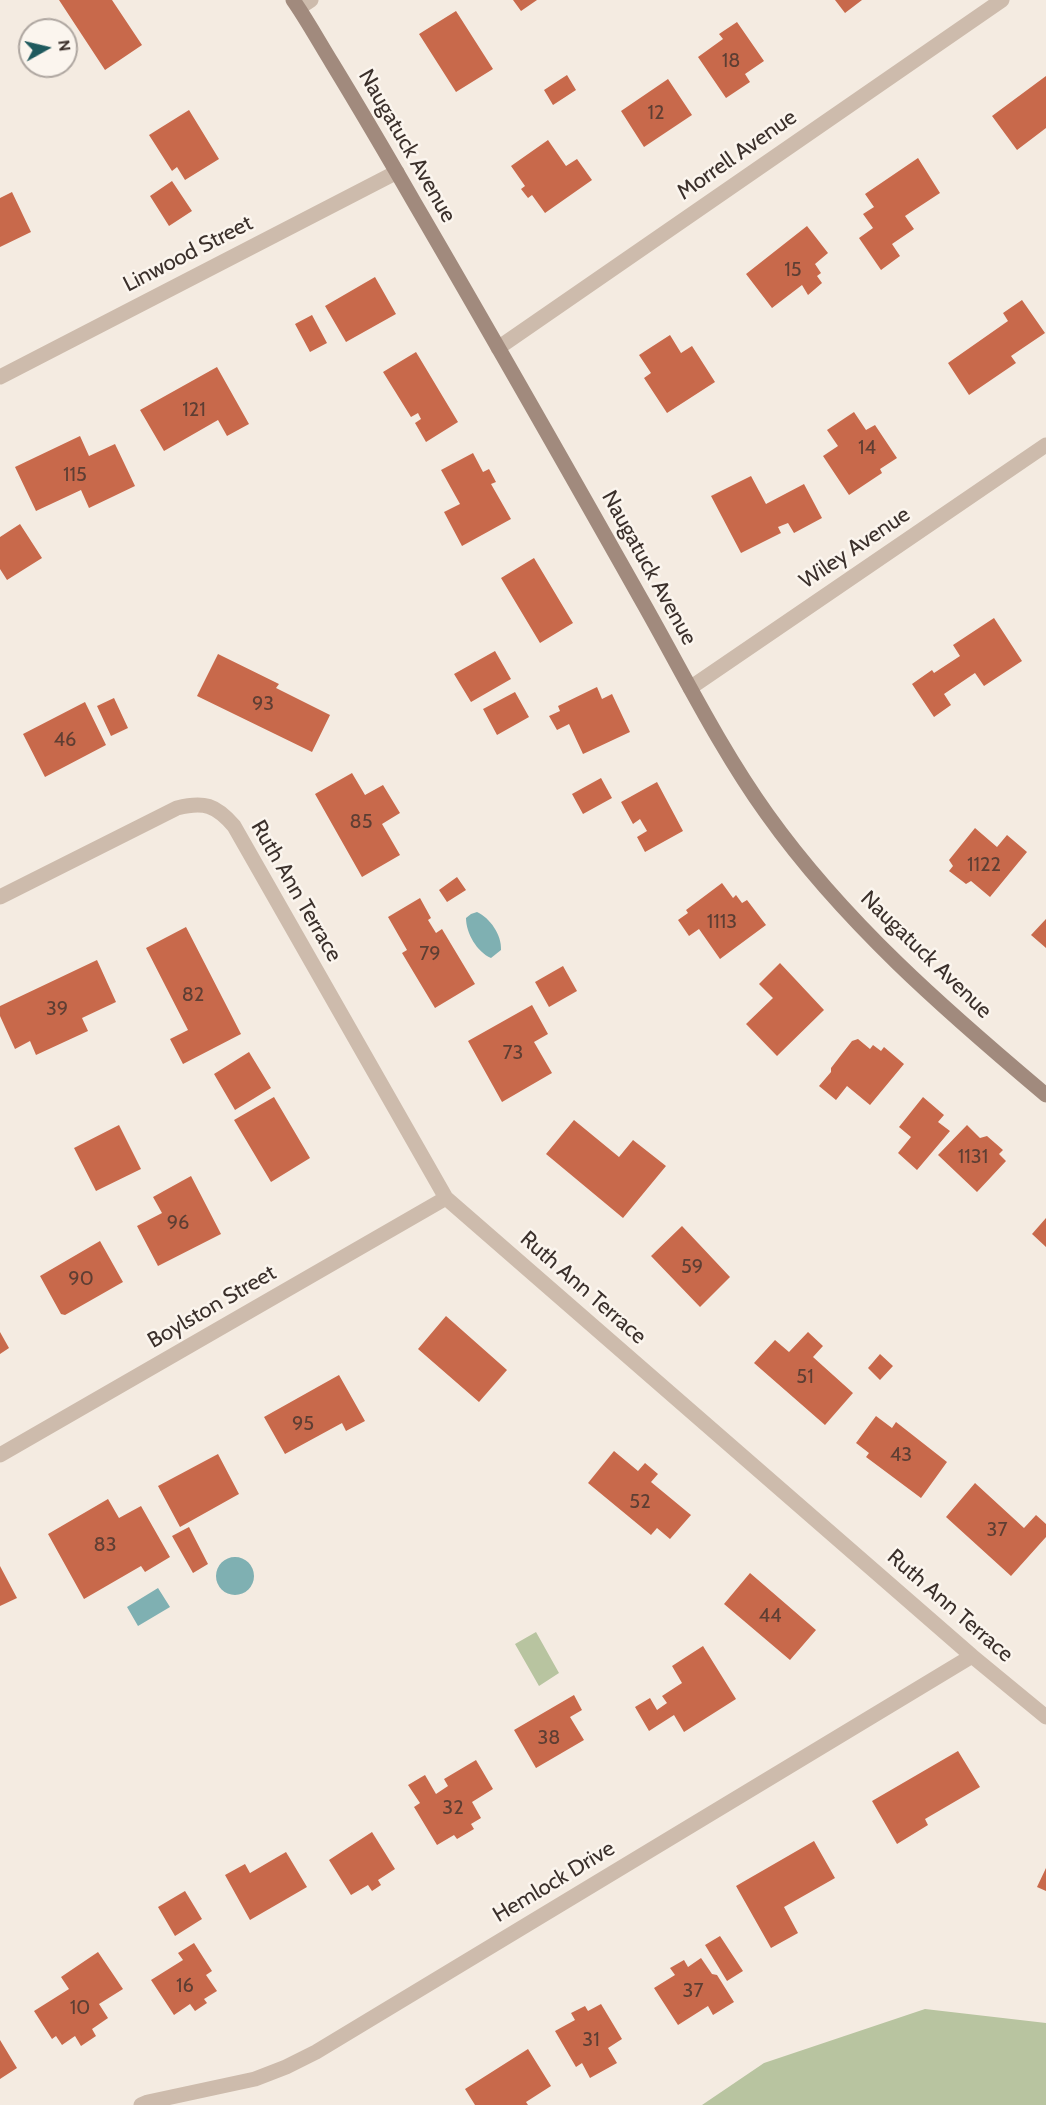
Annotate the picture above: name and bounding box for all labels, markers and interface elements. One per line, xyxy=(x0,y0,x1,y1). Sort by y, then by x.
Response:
north arrow xyxy=(18,18,78,78)
text: N xyxy=(54,39,75,53)
house number: 18 xyxy=(722,49,740,73)
street label: Naugatuck Avenue xyxy=(353,65,461,227)
house number: 12 xyxy=(648,101,664,125)
street label: Morrell Avenue xyxy=(672,104,802,206)
street label: Linwood Street xyxy=(119,210,257,298)
house number: 15 xyxy=(784,258,802,282)
house number: 121 xyxy=(182,398,206,422)
house number: 14 xyxy=(858,436,876,460)
house number: 115 xyxy=(63,463,87,487)
street label: Naugatuck Avenue xyxy=(596,486,702,650)
street label: Wiley Avenue xyxy=(795,501,915,595)
house number: 93 xyxy=(252,692,274,716)
house number: 46 xyxy=(54,728,76,752)
house number: 85 xyxy=(350,810,372,834)
street label: Ruth Ann Terrace xyxy=(245,816,347,966)
house number: 1122 xyxy=(967,853,1001,877)
street label: Naugatuck Avenue xyxy=(855,886,997,1024)
house number: 1113 xyxy=(707,910,737,934)
house number: 79 xyxy=(419,942,441,966)
house number: 82 xyxy=(182,983,204,1007)
house number: 39 xyxy=(46,997,68,1021)
house number: 73 xyxy=(503,1041,523,1065)
house number: 1131 xyxy=(958,1145,988,1169)
house number: 96 xyxy=(167,1211,189,1235)
street label: Ruth Ann Terrace xyxy=(515,1226,651,1350)
house number: 59 xyxy=(681,1255,703,1279)
street label: Boylston Street xyxy=(143,1260,281,1354)
house number: 90 xyxy=(68,1267,94,1291)
house number: 51 xyxy=(796,1365,814,1389)
house number: 95 xyxy=(292,1412,314,1436)
house number: 43 xyxy=(890,1443,912,1467)
house number: 52 xyxy=(629,1490,651,1514)
house number: 37 xyxy=(987,1518,1007,1542)
house number: 83 xyxy=(94,1533,116,1557)
street label: Ruth Ann Terrace xyxy=(882,1544,1018,1668)
house number: 44 xyxy=(758,1604,782,1628)
house number: 38 xyxy=(538,1726,560,1750)
house number: 32 xyxy=(442,1796,464,1820)
street label: Hemlock Drive xyxy=(488,1835,620,1929)
house number: 16 xyxy=(176,1974,194,1998)
house number: 37 xyxy=(683,1979,703,2003)
house number: 10 xyxy=(70,1996,90,2020)
house number: 31 xyxy=(582,2028,600,2052)

